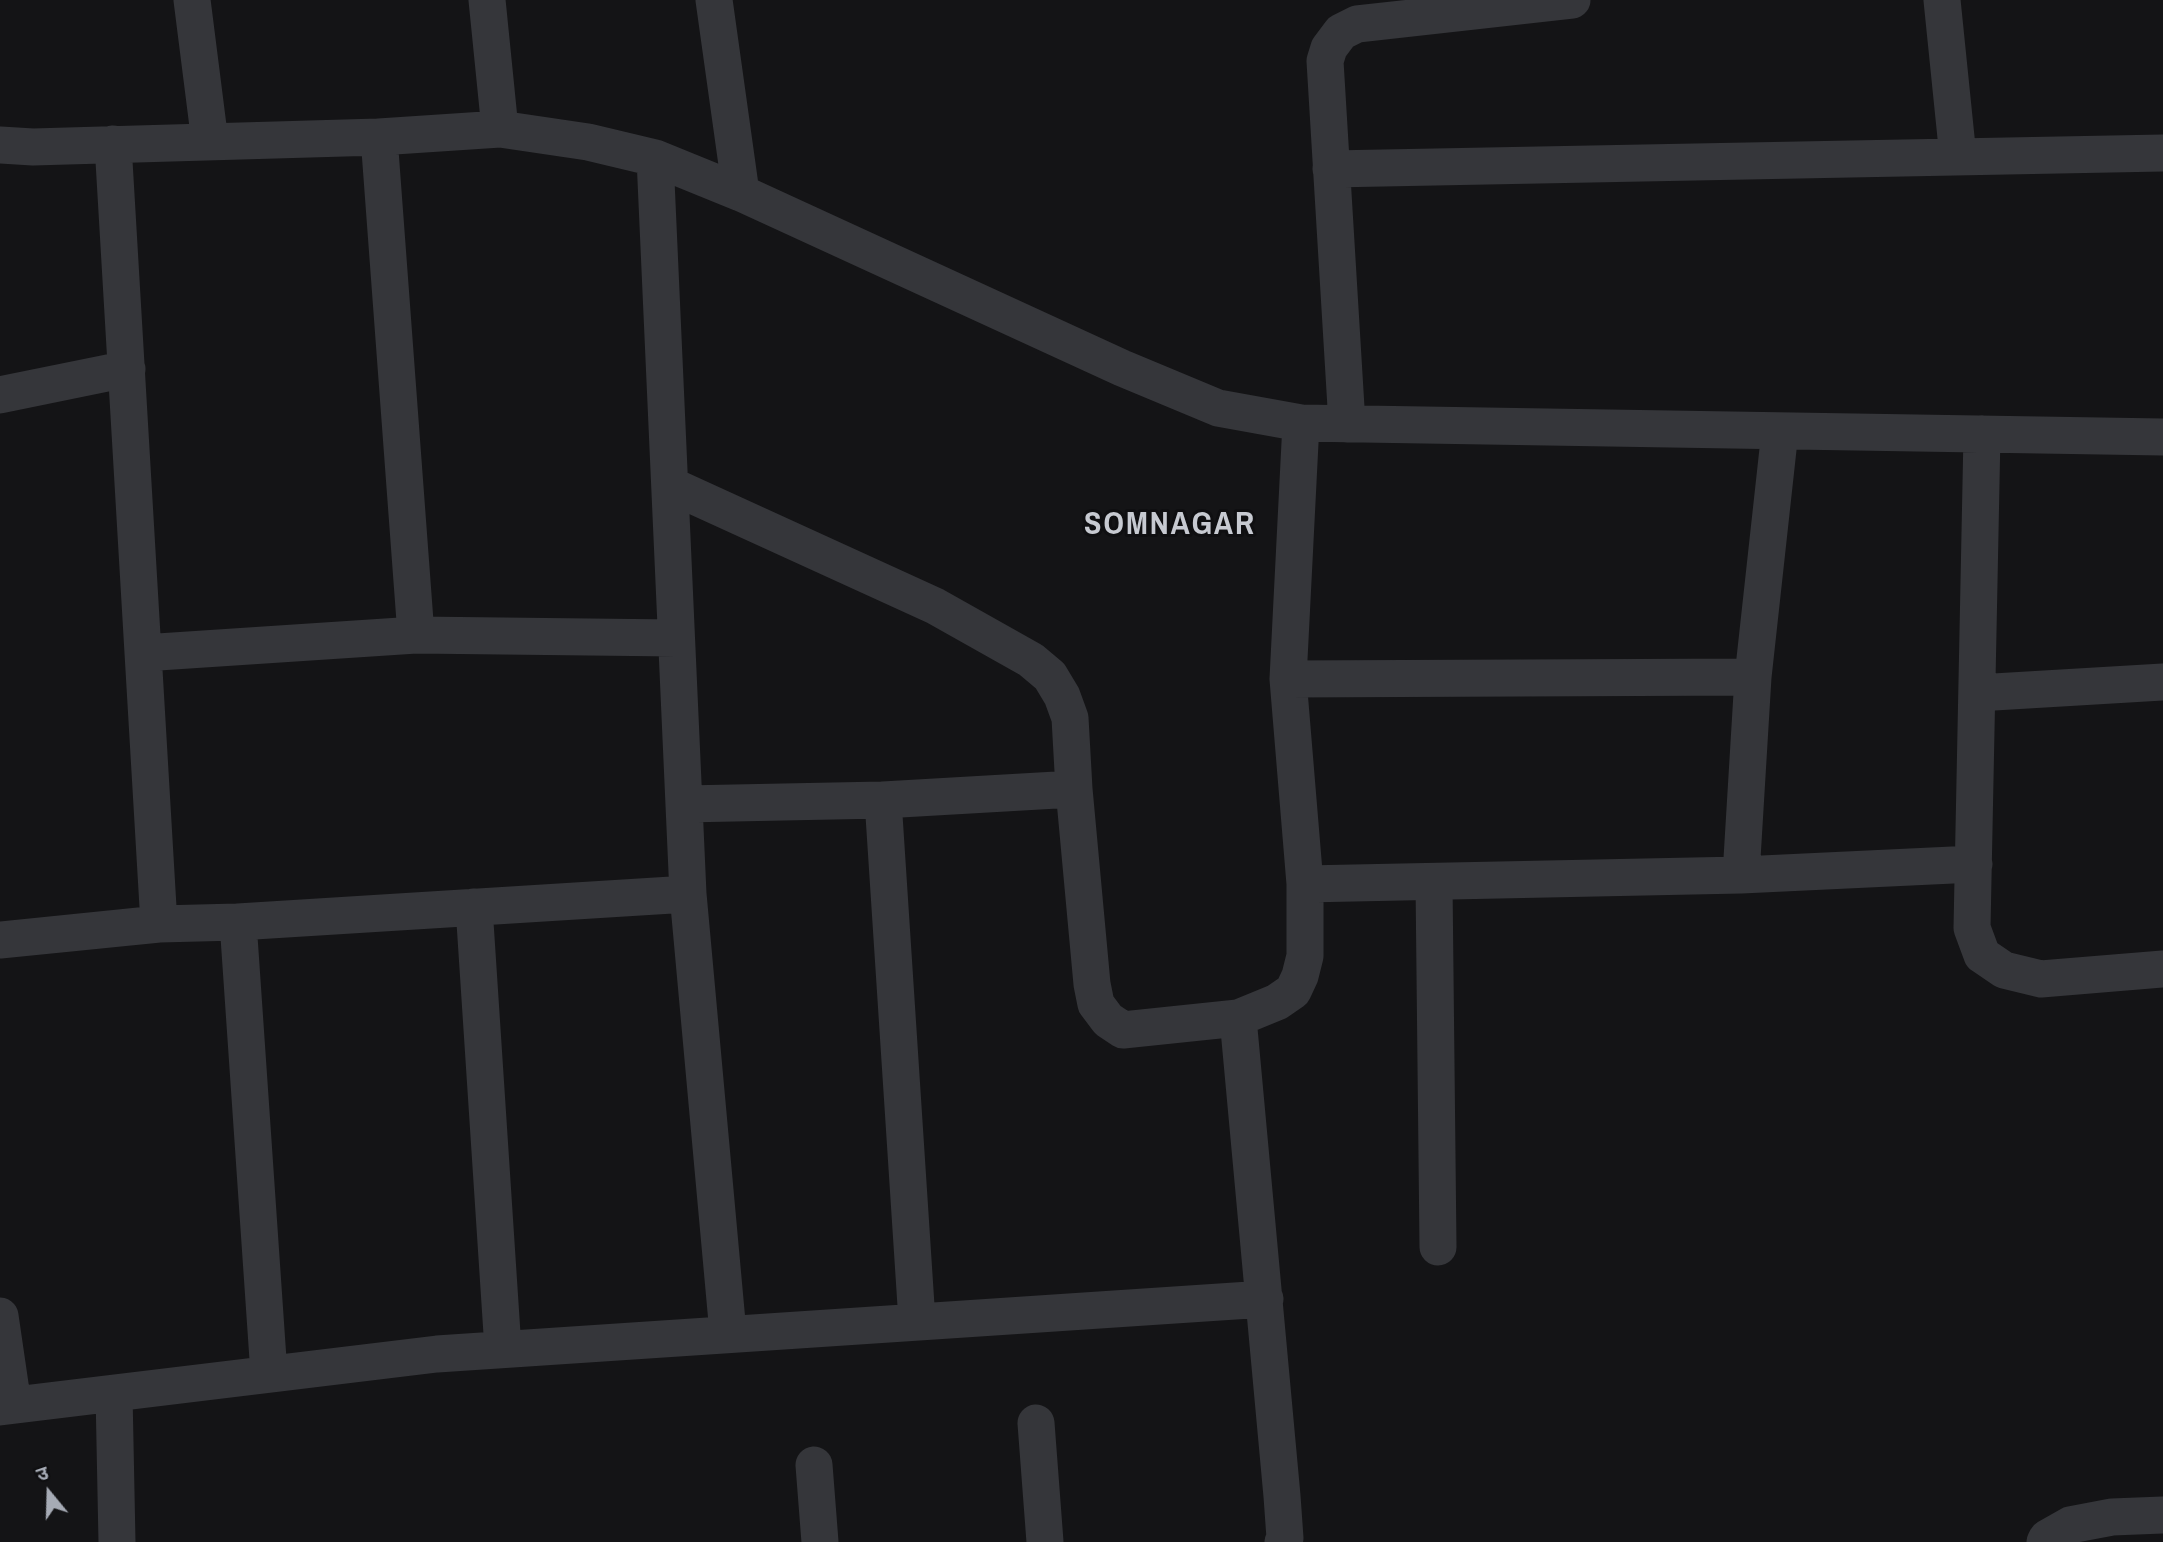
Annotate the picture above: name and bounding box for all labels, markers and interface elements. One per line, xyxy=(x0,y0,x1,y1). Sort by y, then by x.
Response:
district label: SOMNAGAR xyxy=(1085,506,1255,544)
north arrow xyxy=(14,1458,84,1528)
text: उ xyxy=(33,1459,52,1487)

